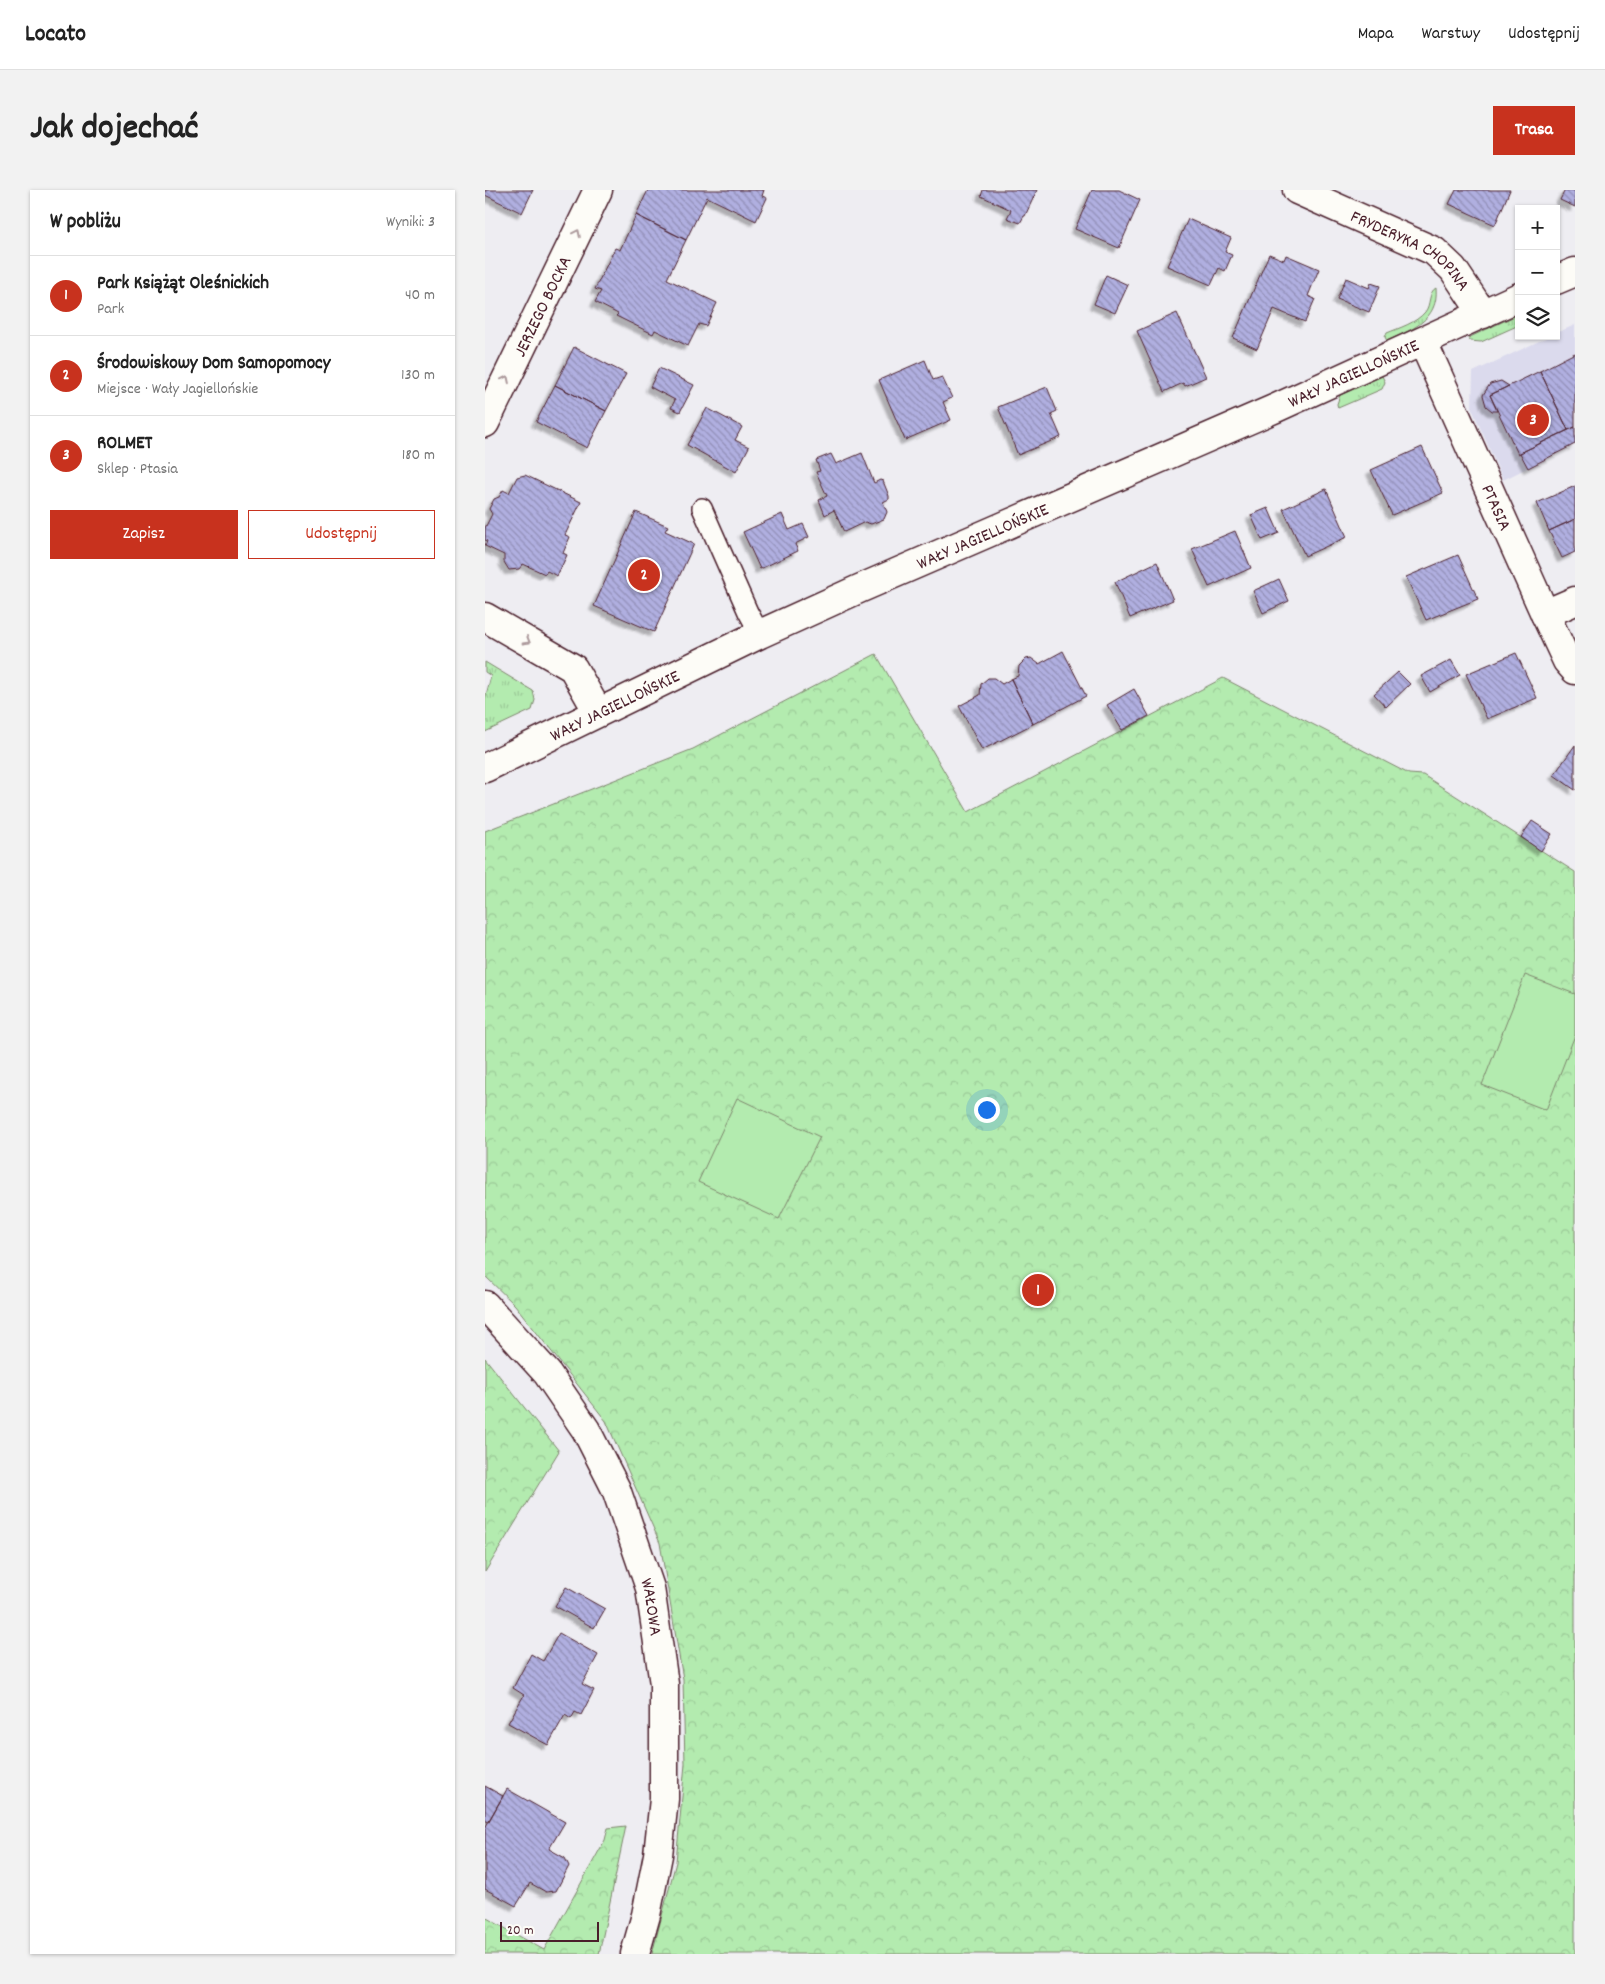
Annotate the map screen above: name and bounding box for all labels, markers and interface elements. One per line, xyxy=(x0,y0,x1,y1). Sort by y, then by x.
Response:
text: Locato xyxy=(25,18,86,52)
text: Mapa xyxy=(1358,22,1394,47)
text: Warstwy xyxy=(1422,22,1480,47)
text: Udostępnij xyxy=(1508,22,1580,47)
text: Jak dojechać xyxy=(30,105,199,155)
button: Trasa xyxy=(1493,106,1575,155)
street label: FRYDERYKA CHOPINA xyxy=(1346,205,1475,297)
map controls xyxy=(1515,205,1560,340)
button: + xyxy=(1515,205,1560,250)
text: W pobliżu xyxy=(50,208,121,238)
text: Wyniki: 3 xyxy=(386,211,435,234)
one-way arrow xyxy=(571,229,581,238)
button: − xyxy=(1515,250,1560,295)
street label: JERZEGO BOCKA xyxy=(509,252,579,362)
text: Park Książąt Oleśnickich xyxy=(97,271,269,298)
text: 1 xyxy=(64,284,68,307)
text: 40 m xyxy=(405,284,435,307)
button: layers xyxy=(1515,295,1560,340)
text: Park xyxy=(97,298,124,321)
street label: WAŁY JAGIELLOŃSKIE xyxy=(1285,334,1424,416)
text: Środowiskowy Dom Samopomocy xyxy=(97,351,330,378)
text: 2 xyxy=(63,364,70,387)
text: 130 m xyxy=(401,364,435,387)
one-way arrow xyxy=(500,375,510,384)
text: Miejsce · Wały Jagiellońskie xyxy=(97,378,258,401)
pin: 3 xyxy=(1517,401,1549,439)
text: ROLMET xyxy=(97,431,152,458)
text: 3 xyxy=(62,444,70,467)
text: 180 m xyxy=(402,444,435,467)
text: Sklep · Ptasia xyxy=(97,458,178,481)
street label: PTASIA xyxy=(1473,481,1516,536)
street label: WAŁY JAGIELLOŃSKIE xyxy=(913,498,1053,577)
button: Zapisz xyxy=(50,510,238,559)
button: Udostępnij xyxy=(248,510,435,559)
pin: 2 xyxy=(628,556,660,594)
one-way arrow xyxy=(522,635,531,645)
street label: WAŁY JAGIELLOŃSKIE xyxy=(547,665,685,749)
your location xyxy=(974,1097,1000,1123)
pin: 1 xyxy=(1022,1271,1054,1309)
street label: WAŁOWA xyxy=(633,1575,667,1638)
scale bar xyxy=(500,1919,599,1942)
text: 20 m xyxy=(507,1921,534,1941)

